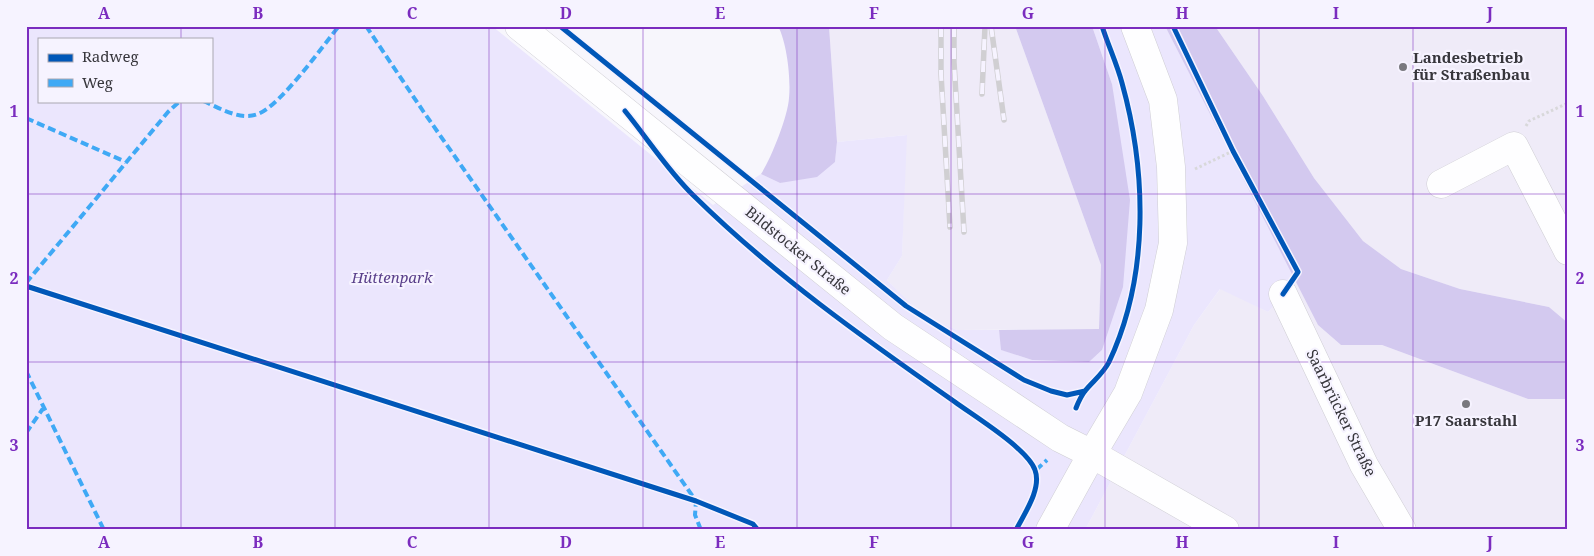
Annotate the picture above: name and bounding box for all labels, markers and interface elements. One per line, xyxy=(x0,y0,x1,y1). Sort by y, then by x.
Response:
text: A xyxy=(98,2,111,24)
text: B xyxy=(253,2,264,24)
text: C xyxy=(407,2,418,24)
text: D xyxy=(560,2,572,24)
text: E xyxy=(715,2,725,24)
text: F xyxy=(869,2,879,24)
text: G xyxy=(1022,2,1034,24)
text: H xyxy=(1175,2,1189,24)
text: I xyxy=(1333,2,1339,24)
text: J xyxy=(1486,2,1494,24)
legend xyxy=(38,38,212,102)
text: Radweg xyxy=(82,46,139,66)
place label: Landesbetrieb für Straßenbau xyxy=(1413,47,1530,84)
marker: Landesbetrieb für Straßenbau xyxy=(1397,61,1409,73)
text: Weg xyxy=(82,72,113,92)
text: 1 xyxy=(9,100,19,122)
text: 1 xyxy=(1575,100,1585,122)
street label: Bildstocker Straße xyxy=(742,201,856,299)
text: 2 xyxy=(9,267,19,289)
park label: Hüttenpark xyxy=(350,267,433,287)
text: 2 xyxy=(1575,267,1585,289)
street label: Saarbrücker Straße xyxy=(1302,346,1381,479)
marker: P17 Saarstahl xyxy=(1460,398,1472,410)
place label: P17 Saarstahl xyxy=(1415,410,1518,430)
text: 3 xyxy=(9,434,19,456)
text: 3 xyxy=(1575,434,1585,456)
text: A xyxy=(98,531,111,553)
text: B xyxy=(253,531,264,553)
text: C xyxy=(407,531,418,553)
text: D xyxy=(560,531,572,553)
text: E xyxy=(715,531,725,553)
text: F xyxy=(869,531,879,553)
text: G xyxy=(1022,531,1034,553)
text: H xyxy=(1175,531,1189,553)
text: I xyxy=(1333,531,1339,553)
text: J xyxy=(1486,531,1494,553)

